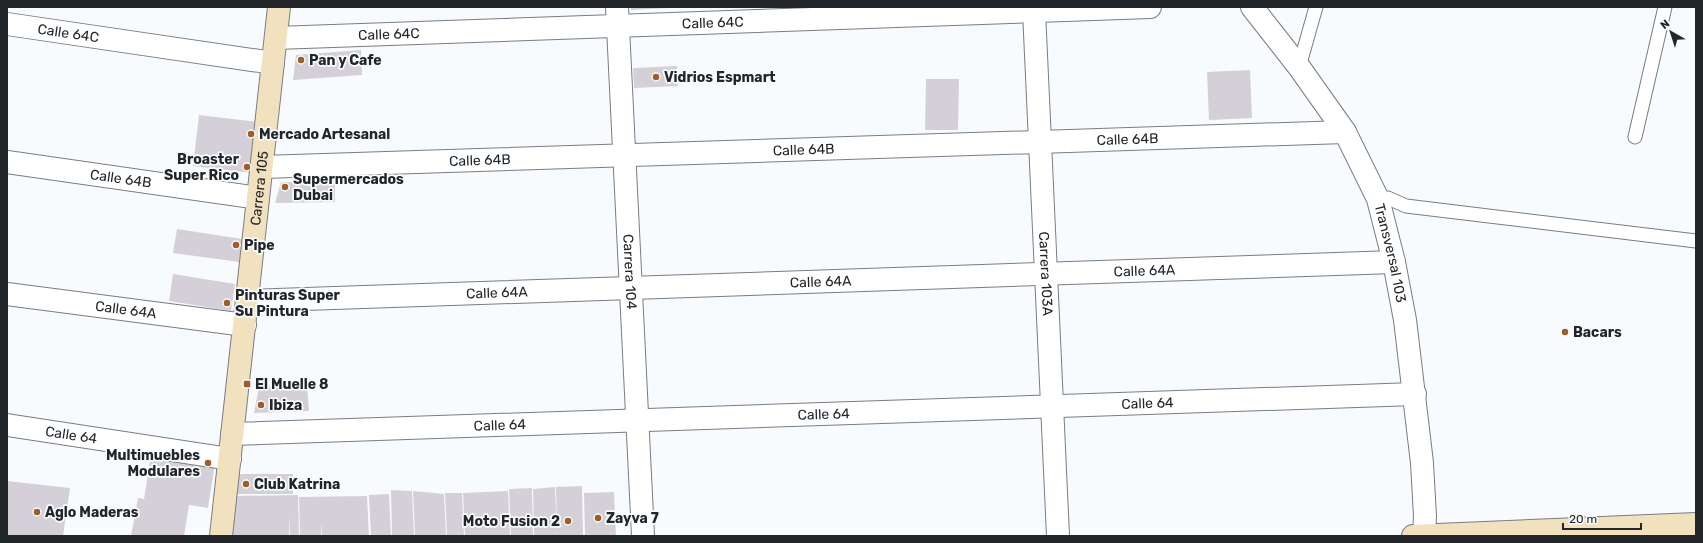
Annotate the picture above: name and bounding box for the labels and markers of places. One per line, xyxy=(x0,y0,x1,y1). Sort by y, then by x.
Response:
place label: Pan y Cafe xyxy=(309,52,382,69)
marker: Pan y Cafe xyxy=(296,55,306,65)
place label: Vidrios Espmart xyxy=(664,69,776,86)
marker: Vidrios Espmart xyxy=(651,72,661,82)
place label: Mercado Artesanal xyxy=(259,126,390,143)
marker: Mercado Artesanal xyxy=(246,129,256,139)
place label: Broaster Super Rico xyxy=(164,151,240,184)
marker: Broaster Super Rico xyxy=(242,162,252,172)
place label: Supermercados Dubai xyxy=(293,171,404,204)
marker: Supermercados Dubai xyxy=(280,182,290,192)
place label: Pipe xyxy=(244,237,275,254)
marker: Pipe xyxy=(231,240,241,250)
place label: Pinturas Super Su Pintura xyxy=(235,287,341,320)
marker: Pinturas Super Su Pintura xyxy=(222,298,232,308)
place label: Bacars xyxy=(1573,324,1622,341)
marker: Bacars xyxy=(1560,327,1570,337)
place label: El Muelle 8 xyxy=(255,376,329,393)
marker: El Muelle 8 xyxy=(242,379,252,389)
place label: Ibiza xyxy=(269,397,302,414)
marker: Ibiza xyxy=(256,400,266,410)
place label: Multimuebles Modulares xyxy=(106,447,200,480)
marker: Multimuebles Modulares xyxy=(203,458,213,468)
place label: Club Katrina xyxy=(254,476,340,493)
marker: Club Katrina xyxy=(241,479,251,489)
place label: Aglo Maderas xyxy=(45,504,139,521)
marker: Aglo Maderas xyxy=(32,507,42,517)
place label: Zayva 7 xyxy=(606,510,659,527)
place label: Moto Fusion 2 xyxy=(463,513,560,530)
marker: Zayva 7 xyxy=(593,513,603,523)
marker: Moto Fusion 2 xyxy=(563,516,573,526)

